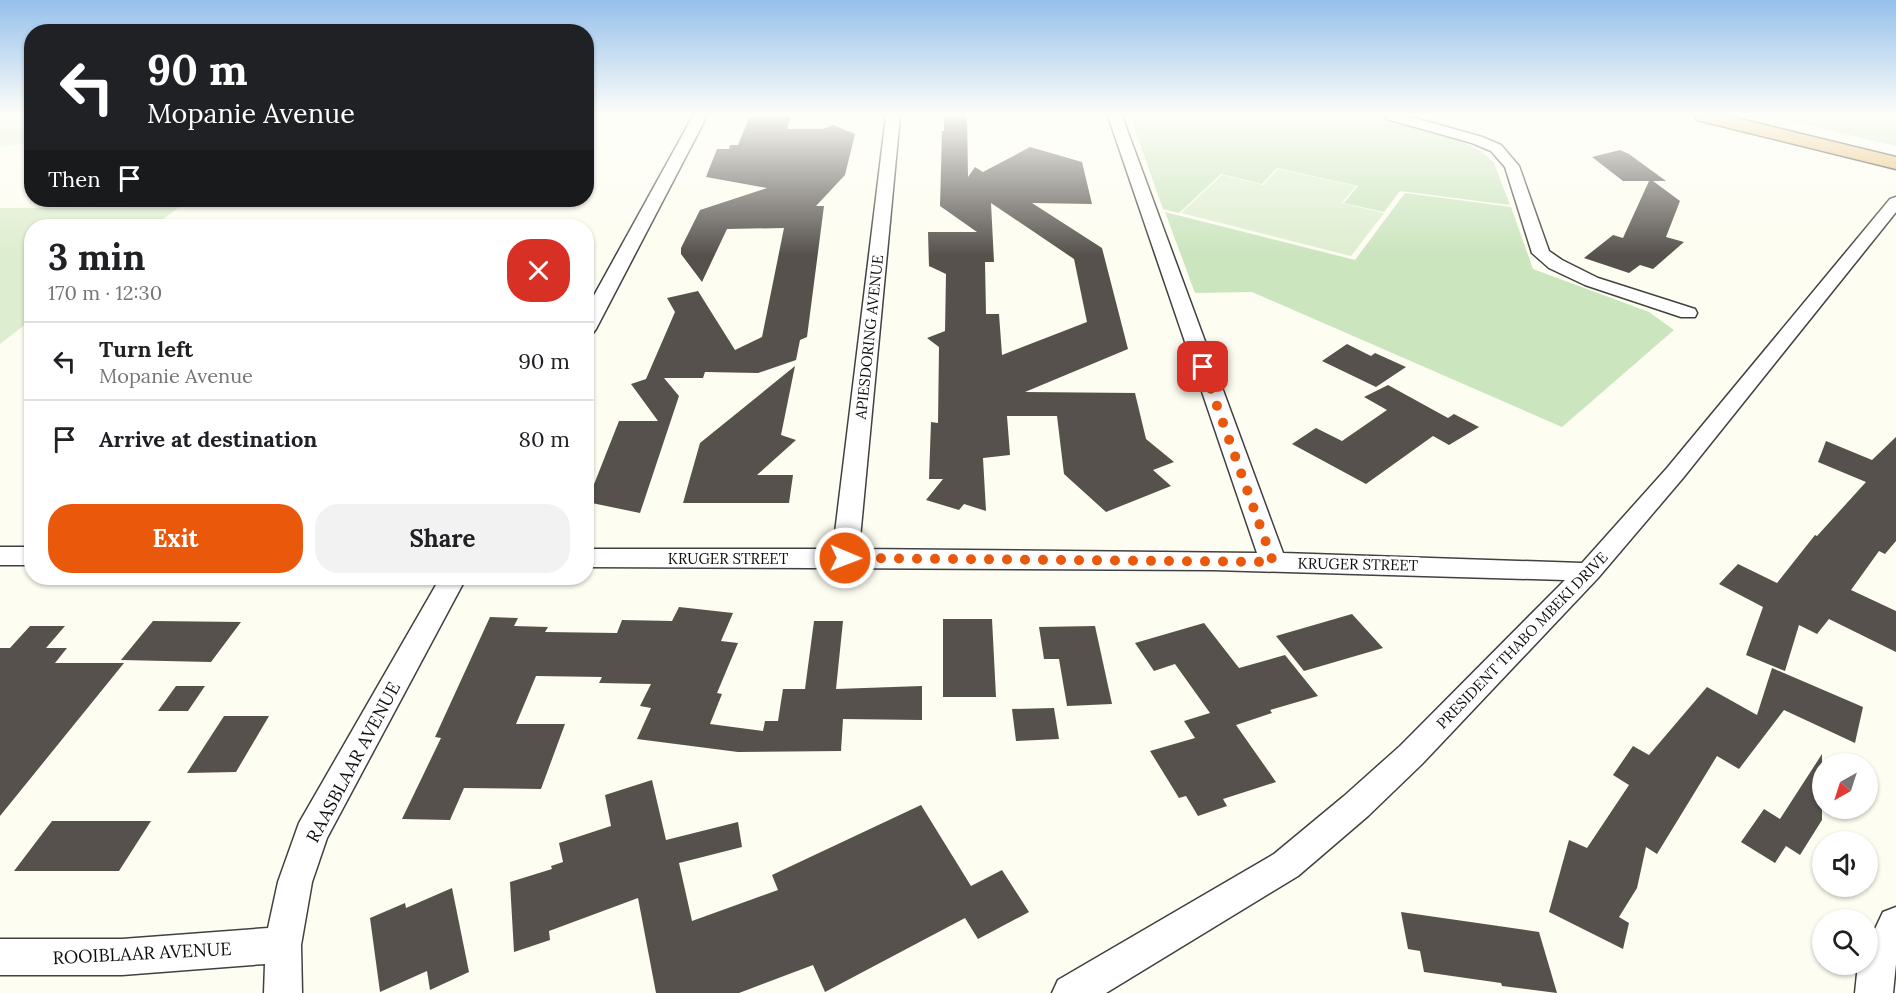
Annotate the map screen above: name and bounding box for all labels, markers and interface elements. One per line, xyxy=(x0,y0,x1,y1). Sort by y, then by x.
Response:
text: 90 m xyxy=(147,43,248,97)
icon: left xyxy=(48,48,126,126)
text: Mopanie Avenue xyxy=(147,96,355,130)
icon: arrive xyxy=(113,162,146,195)
text: Then xyxy=(48,165,101,193)
text: 3 min xyxy=(48,234,146,280)
button: close xyxy=(507,239,570,302)
street label: APIESDORING AVENUE xyxy=(851,254,887,421)
text: 170 m · 12:30 xyxy=(48,280,162,305)
text: Turn left xyxy=(99,335,193,363)
pin xyxy=(1177,341,1228,392)
icon: left xyxy=(48,345,81,378)
text: 90 m xyxy=(518,347,570,375)
icon: arrive xyxy=(1186,350,1219,383)
text: Mopanie Avenue xyxy=(99,363,253,388)
icon: arrive xyxy=(48,423,81,456)
text: Arrive at destination xyxy=(99,425,317,453)
text: 80 m xyxy=(519,425,570,453)
button: Exit xyxy=(48,504,303,573)
button: Share xyxy=(315,504,570,573)
position arrow xyxy=(813,526,877,590)
street label: PRESIDENT THABO MBEKI DRIVE xyxy=(1432,548,1612,732)
street label: KRUGER STREET xyxy=(668,549,789,568)
street label: KRUGER STREET xyxy=(1298,553,1419,575)
street label: RAASBLAAR AVENUE xyxy=(301,678,405,846)
north arrow xyxy=(1812,753,1878,819)
map controls xyxy=(1812,753,1878,975)
button: sound xyxy=(1812,831,1878,897)
button: search xyxy=(1812,909,1878,975)
street label: ROOIBLAAR AVENUE xyxy=(52,937,232,969)

